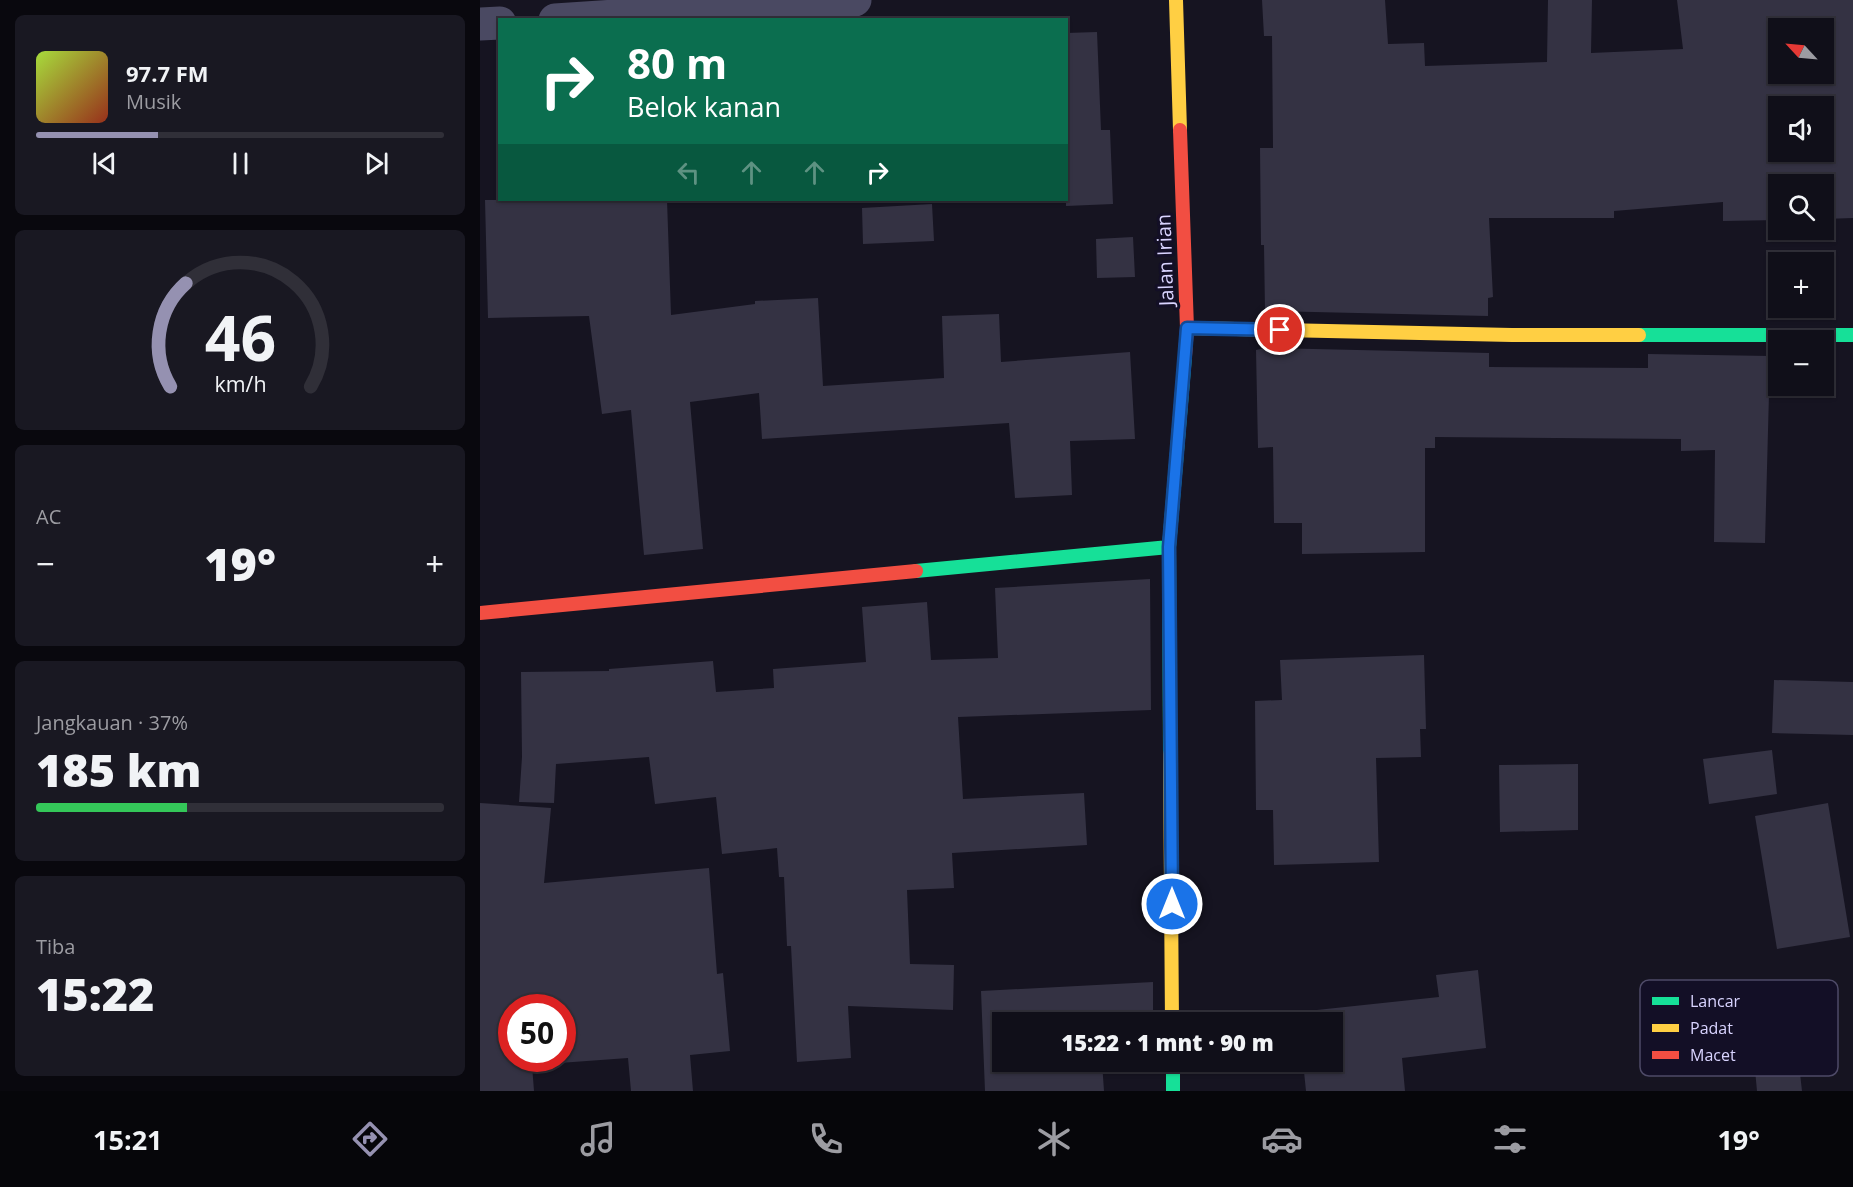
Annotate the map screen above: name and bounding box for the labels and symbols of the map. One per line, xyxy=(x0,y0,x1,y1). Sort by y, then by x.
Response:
north arrow xyxy=(1768,18,1834,84)
street label: Jalan Irian xyxy=(1149,213,1180,309)
pin xyxy=(1254,304,1305,355)
position arrow xyxy=(1140,872,1204,936)
legend xyxy=(1640,980,1838,1076)
text: Lancar xyxy=(1690,990,1741,1012)
speed limit sign: 50 xyxy=(498,994,576,1072)
text: Padat xyxy=(1690,1017,1733,1039)
text: Macet xyxy=(1690,1044,1736,1066)

